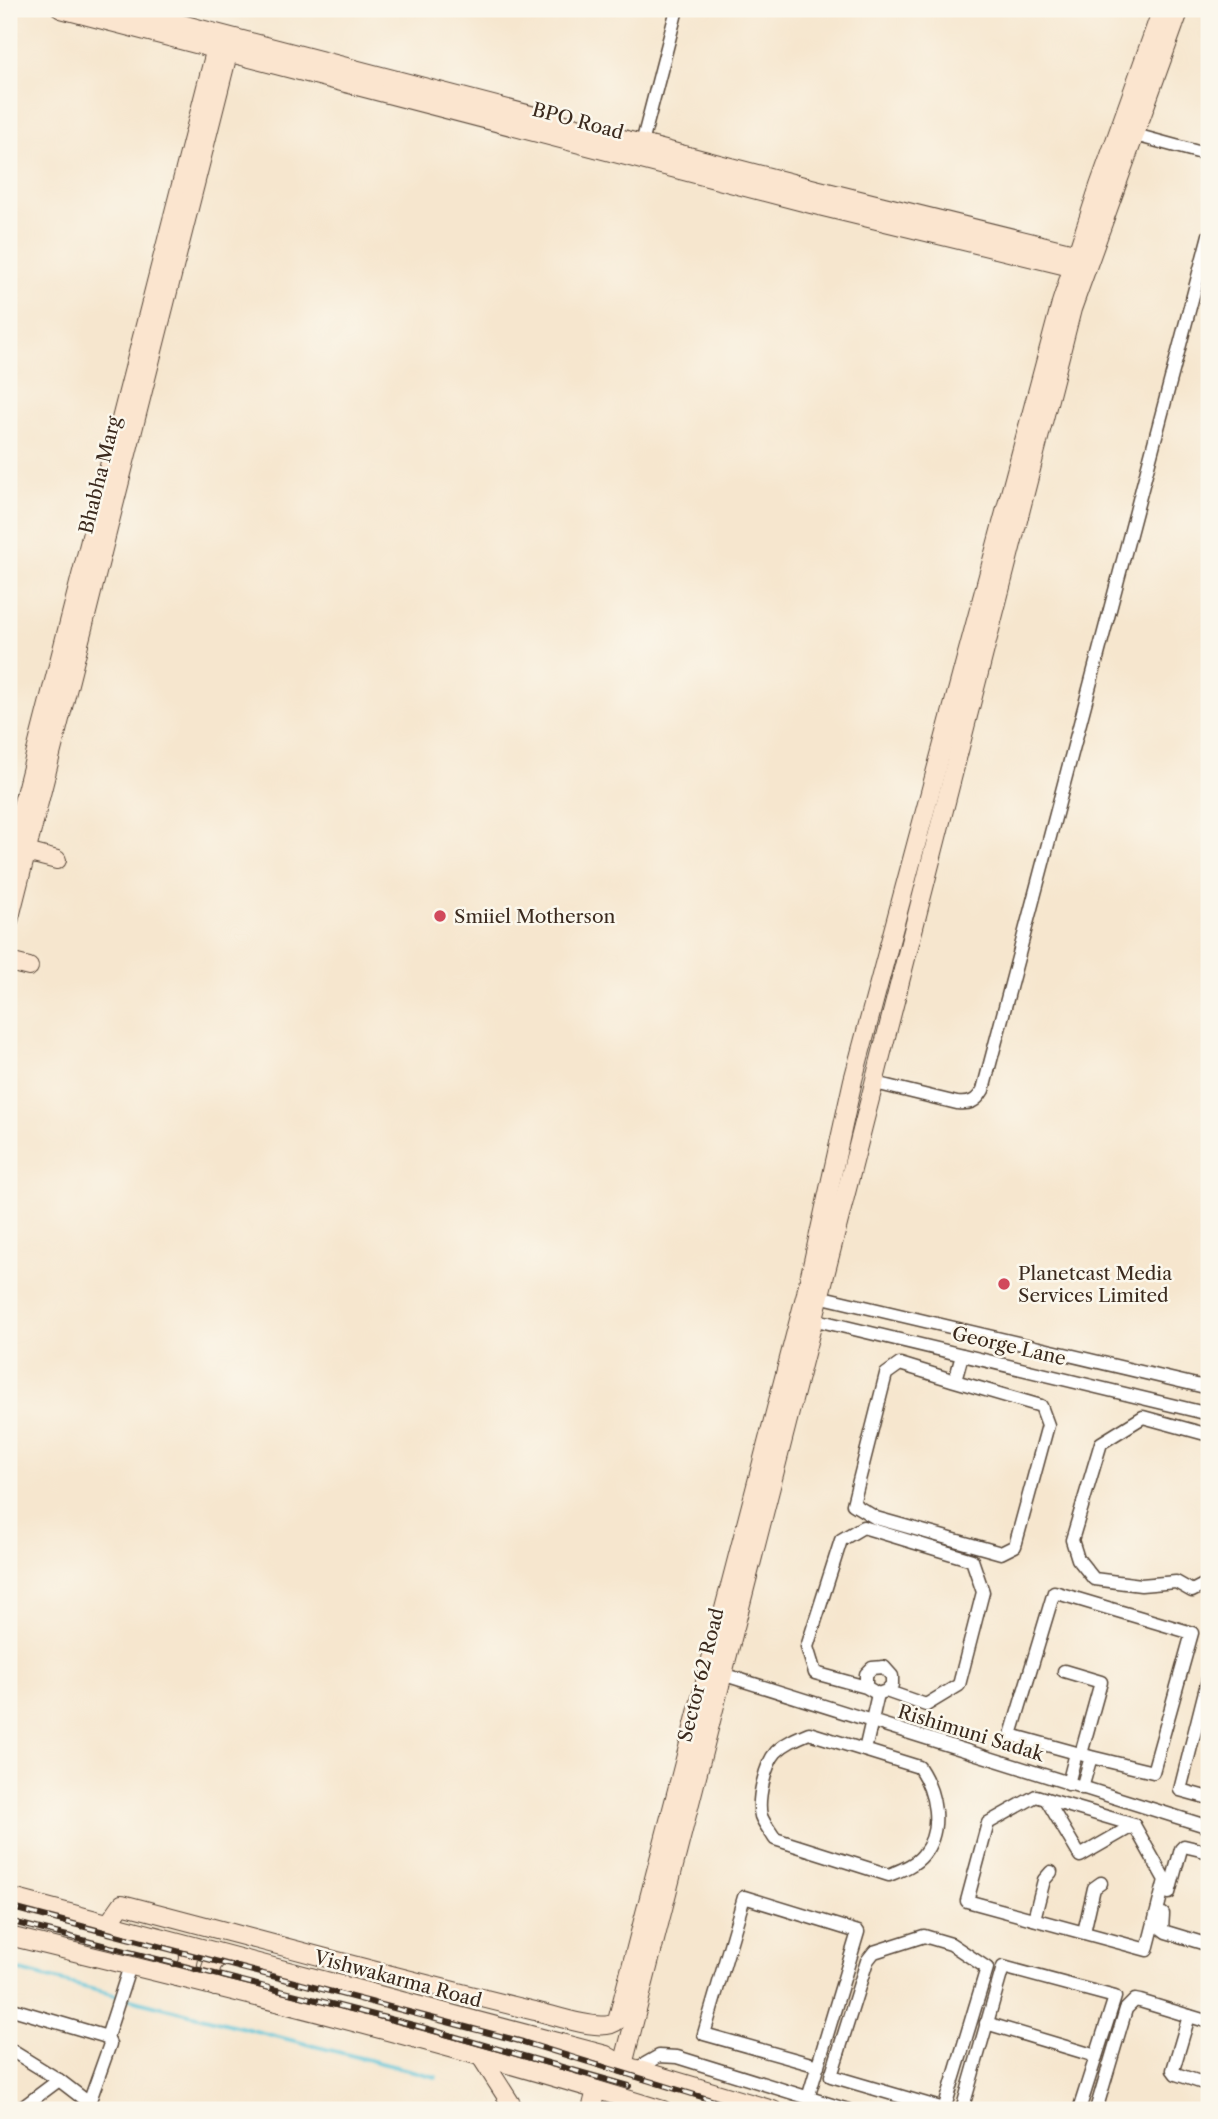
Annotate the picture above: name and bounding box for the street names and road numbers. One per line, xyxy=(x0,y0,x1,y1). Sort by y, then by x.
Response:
street label: BPO Road xyxy=(530,98,627,144)
street label: Bhabha Marg xyxy=(74,413,126,536)
street label: George Lane xyxy=(950,1322,1068,1370)
street label: Sector 62 Road xyxy=(673,1605,729,1744)
street label: Rishimuni Sadak xyxy=(895,1700,1048,1766)
street label: Vishwakarma Road xyxy=(311,1945,485,2013)

